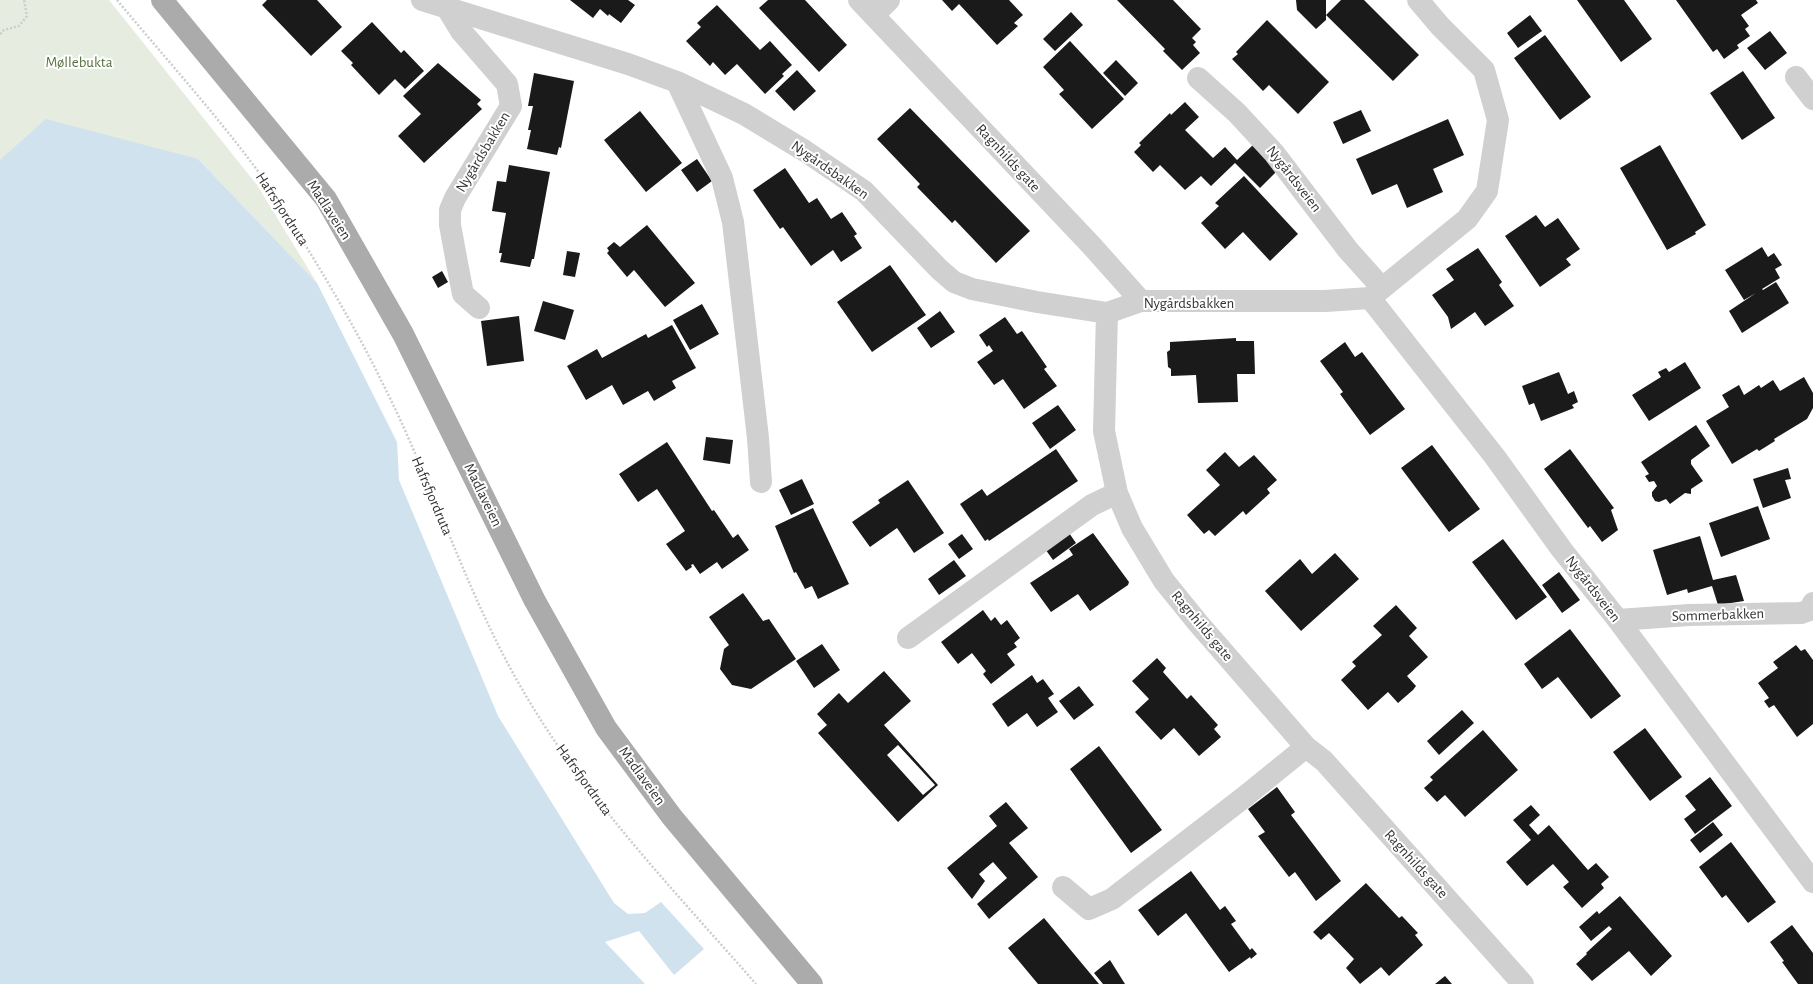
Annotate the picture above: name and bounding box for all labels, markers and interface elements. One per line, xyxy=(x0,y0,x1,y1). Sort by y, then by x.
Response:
park label: Møllebukta xyxy=(45,53,113,71)
street label: Nygårdsbakken xyxy=(452,109,514,195)
street label: Ragnhilds gate xyxy=(972,120,1044,196)
street label: Nygårdsbakken xyxy=(788,137,872,203)
street label: Nygårdsveien xyxy=(1263,142,1325,216)
street label: Hafrsfjordruta xyxy=(252,169,312,249)
street label: Madlaveien xyxy=(303,177,355,243)
street label: Nygårdsbakken xyxy=(1144,294,1234,312)
street label: Hafrsfjordruta xyxy=(407,454,457,538)
street label: Madlaveien xyxy=(460,460,506,530)
street label: Nygårdsveien xyxy=(1562,552,1624,626)
street label: Ragnhilds gate xyxy=(1167,587,1237,665)
street label: Sommerbakken xyxy=(1672,604,1764,626)
street label: Hafrsfjordruta xyxy=(552,741,616,819)
street label: Madlaveien xyxy=(615,743,669,809)
street label: Ragnhilds gate xyxy=(1380,826,1452,902)

